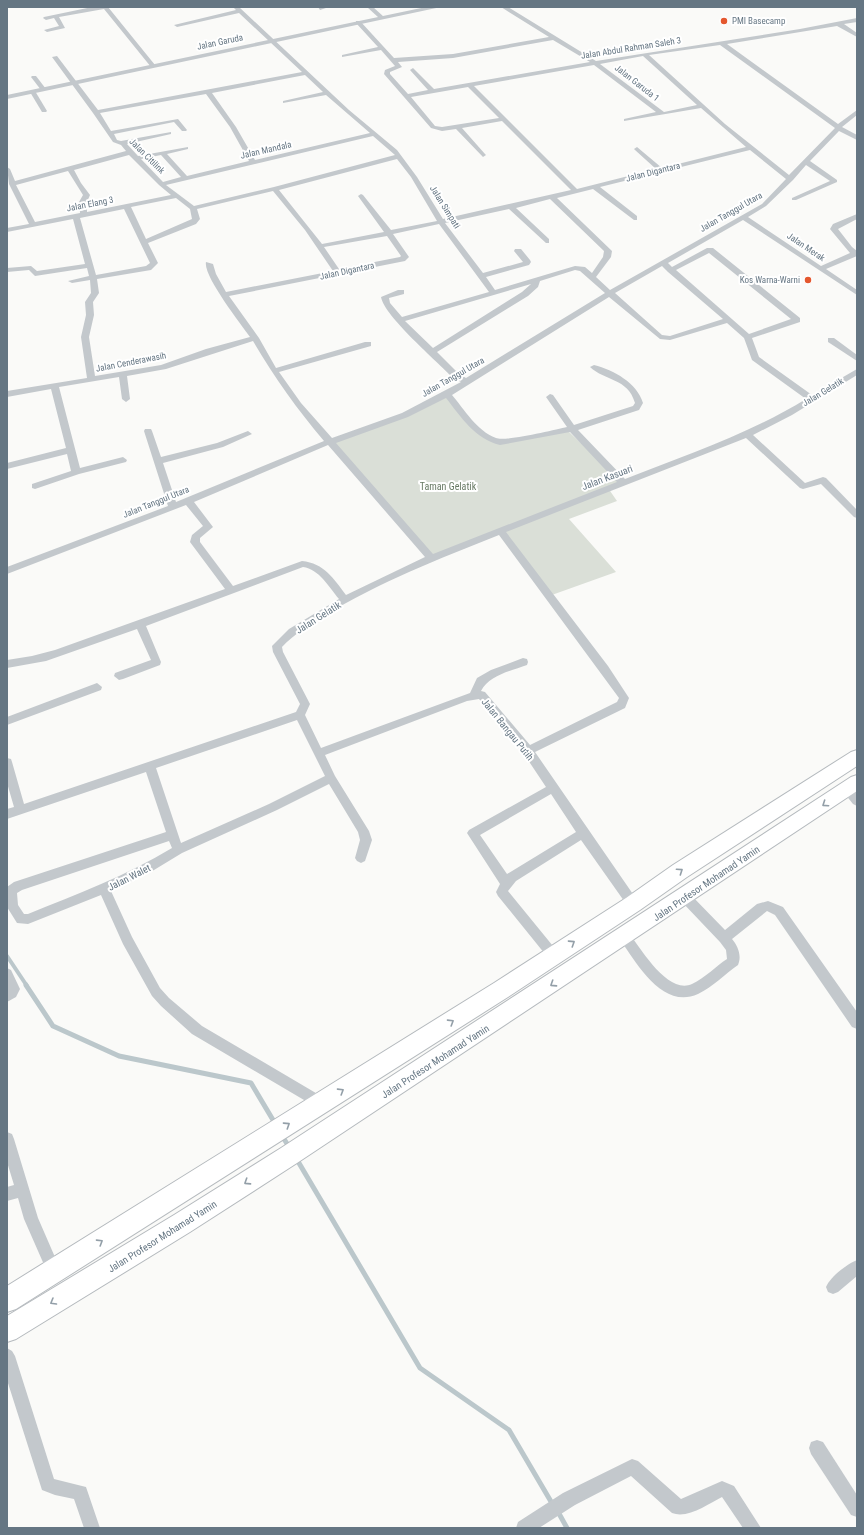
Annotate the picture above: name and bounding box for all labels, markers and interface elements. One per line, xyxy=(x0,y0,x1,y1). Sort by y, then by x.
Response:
marker: PMI Basecamp xyxy=(719,16,729,26)
place label: PMI Basecamp xyxy=(732,16,786,26)
street label: Jalan Garuda xyxy=(196,32,244,52)
street label: Jalan Abdul Rahman Saleh 3 xyxy=(580,35,682,61)
street label: Jalan Garuda 1 xyxy=(613,63,661,103)
street label: Jalan Citilink xyxy=(127,136,167,176)
street label: Jalan Mandala xyxy=(239,139,293,161)
street label: Jalan Digantara xyxy=(625,160,681,184)
street label: Jalan Simpati xyxy=(428,184,462,230)
street label: Jalan Tanggul Utara xyxy=(698,190,764,234)
street label: Jalan Elang 3 xyxy=(66,195,114,213)
street label: Jalan Merak xyxy=(785,231,827,263)
street label: Jalan Digantara xyxy=(319,260,375,282)
place label: Kos Warna-Warni xyxy=(740,275,800,285)
marker: Kos Warna-Warni xyxy=(803,275,813,285)
street label: Jalan Cenderawasih xyxy=(95,350,167,374)
street label: Jalan Tanggul Utara xyxy=(420,355,486,399)
street label: Jalan Gelatik xyxy=(801,376,845,408)
street label: Jalan Kasuari xyxy=(580,463,634,492)
park label: Taman Gelatik xyxy=(420,481,477,492)
street label: Jalan Tanggul Utara xyxy=(121,484,191,520)
street label: Jalan Gelatik xyxy=(294,599,343,636)
street label: Jalan Bangau Putih xyxy=(479,696,536,763)
one-way arrow xyxy=(822,799,829,806)
street label: Jalan Profesor Mohamad Yamin xyxy=(651,844,762,923)
street label: Jalan Walet xyxy=(106,862,152,893)
one-way arrow xyxy=(676,868,683,876)
one-way arrow xyxy=(568,940,575,948)
one-way arrow xyxy=(550,979,557,987)
one-way arrow xyxy=(447,1019,454,1026)
street label: Jalan Profesor Mohamad Yamin xyxy=(379,1022,491,1100)
one-way arrow xyxy=(337,1089,344,1096)
one-way arrow xyxy=(283,1123,290,1130)
one-way arrow xyxy=(244,1177,251,1185)
street label: Jalan Profesor Mohamad Yamin xyxy=(106,1198,219,1275)
one-way arrow xyxy=(96,1240,103,1247)
one-way arrow xyxy=(50,1298,57,1305)

